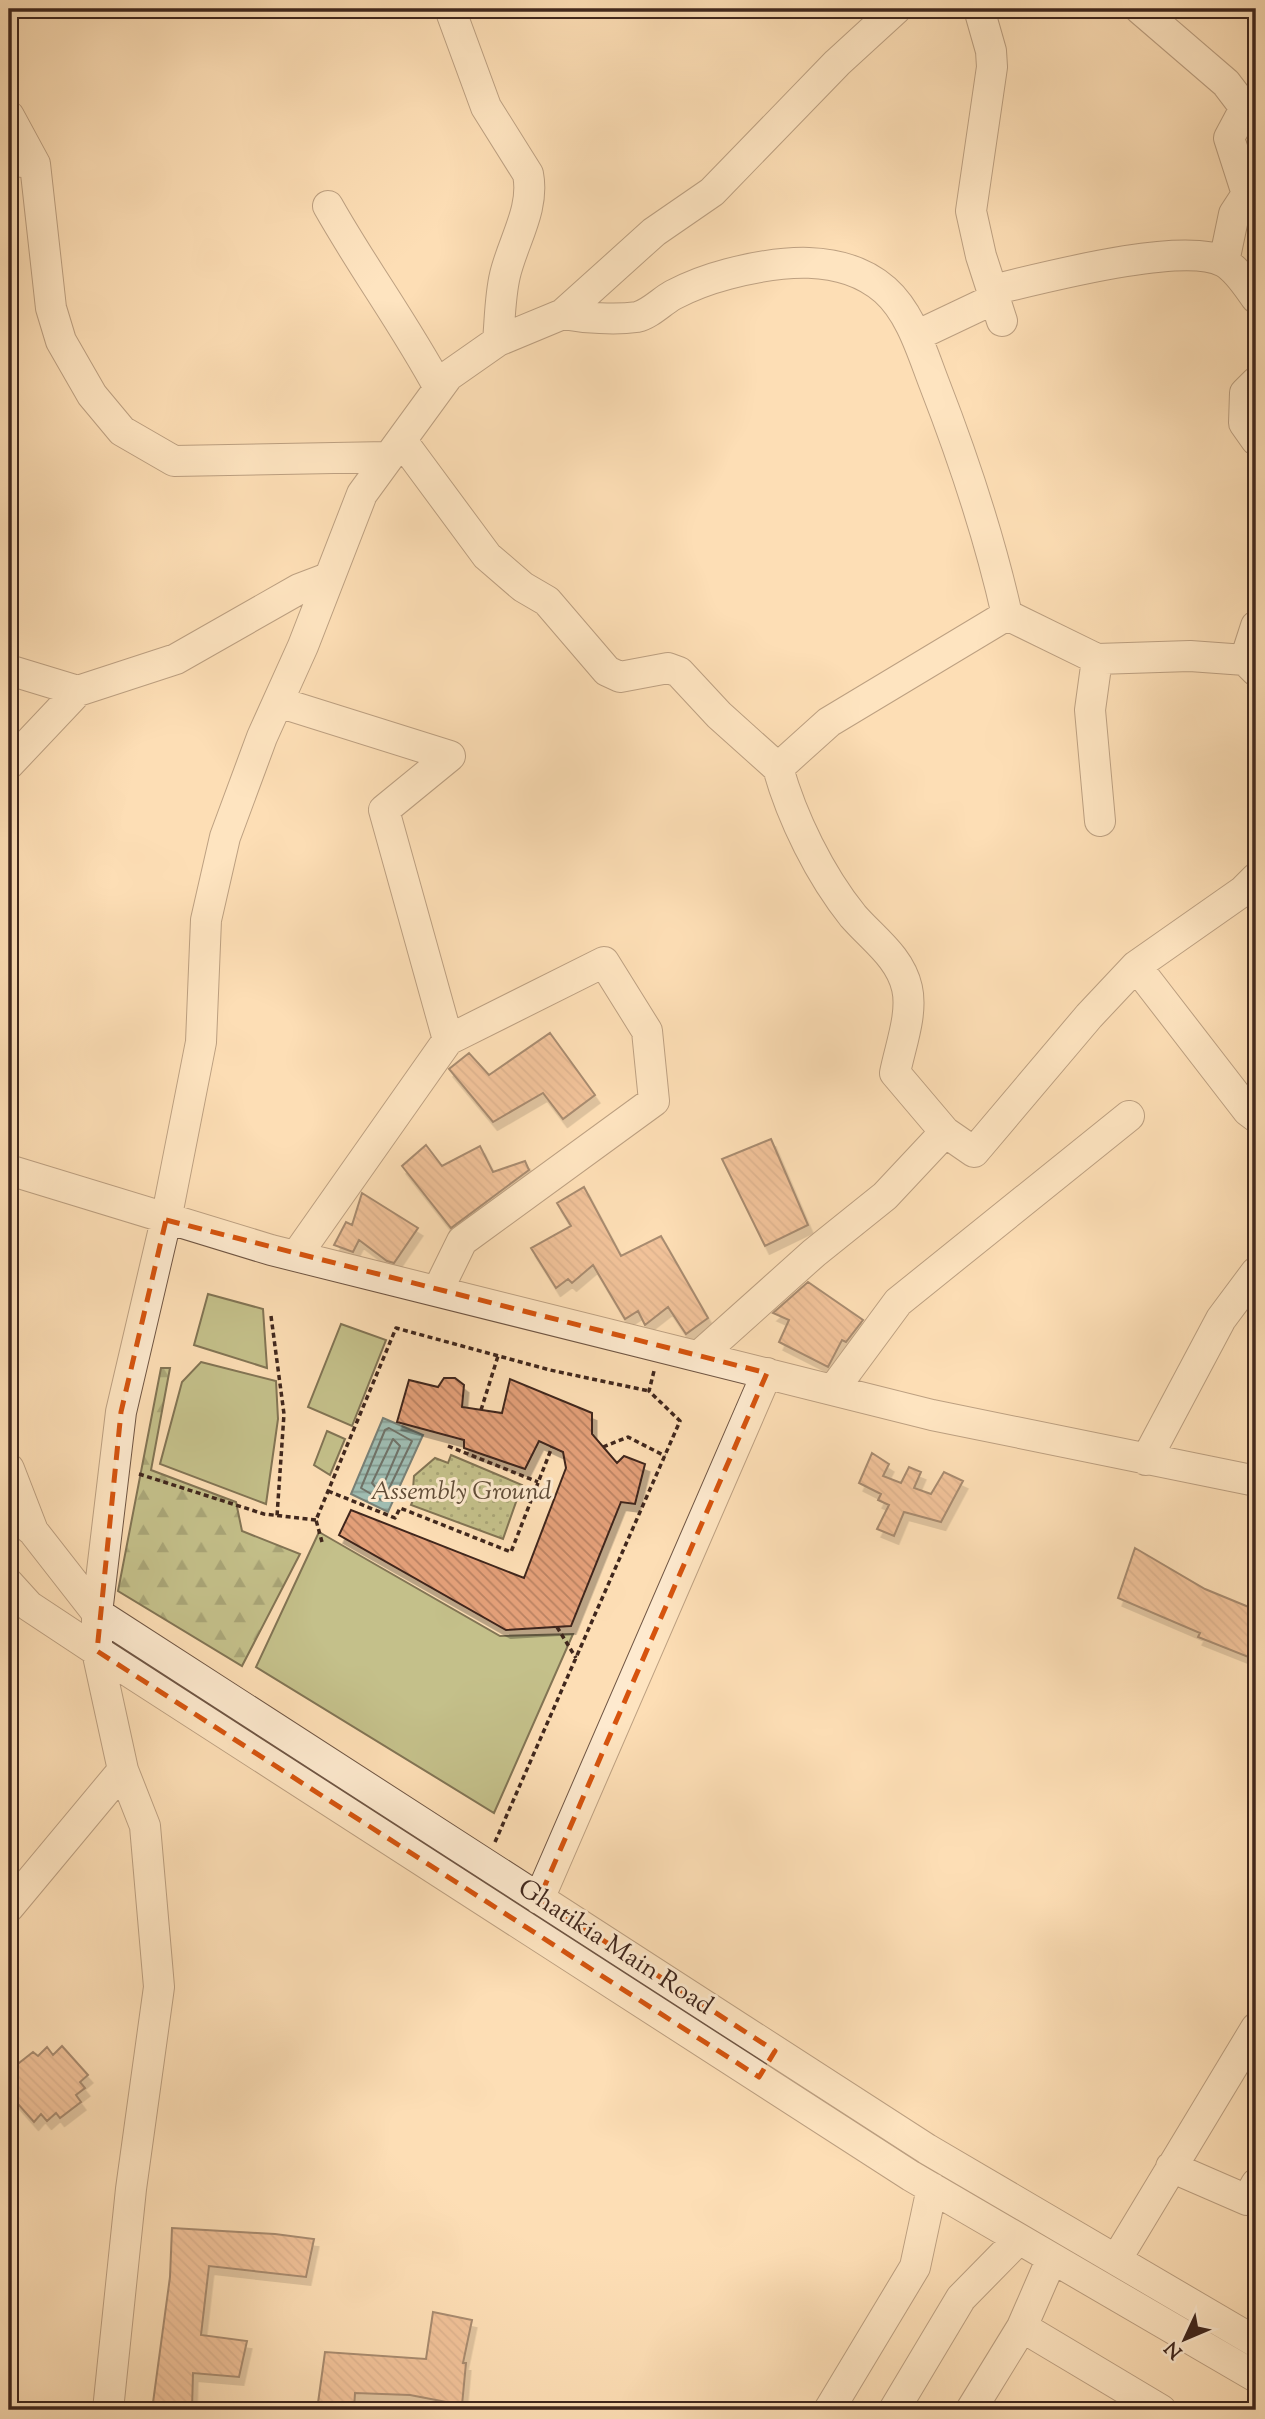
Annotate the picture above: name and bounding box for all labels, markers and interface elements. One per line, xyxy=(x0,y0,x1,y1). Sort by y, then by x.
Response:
park label: Assembly Ground xyxy=(370,1474,552,1511)
street label: Ghatikia Main Road xyxy=(510,1871,720,2025)
north arrow xyxy=(1150,2304,1220,2374)
text: N xyxy=(1160,2334,1190,2364)

